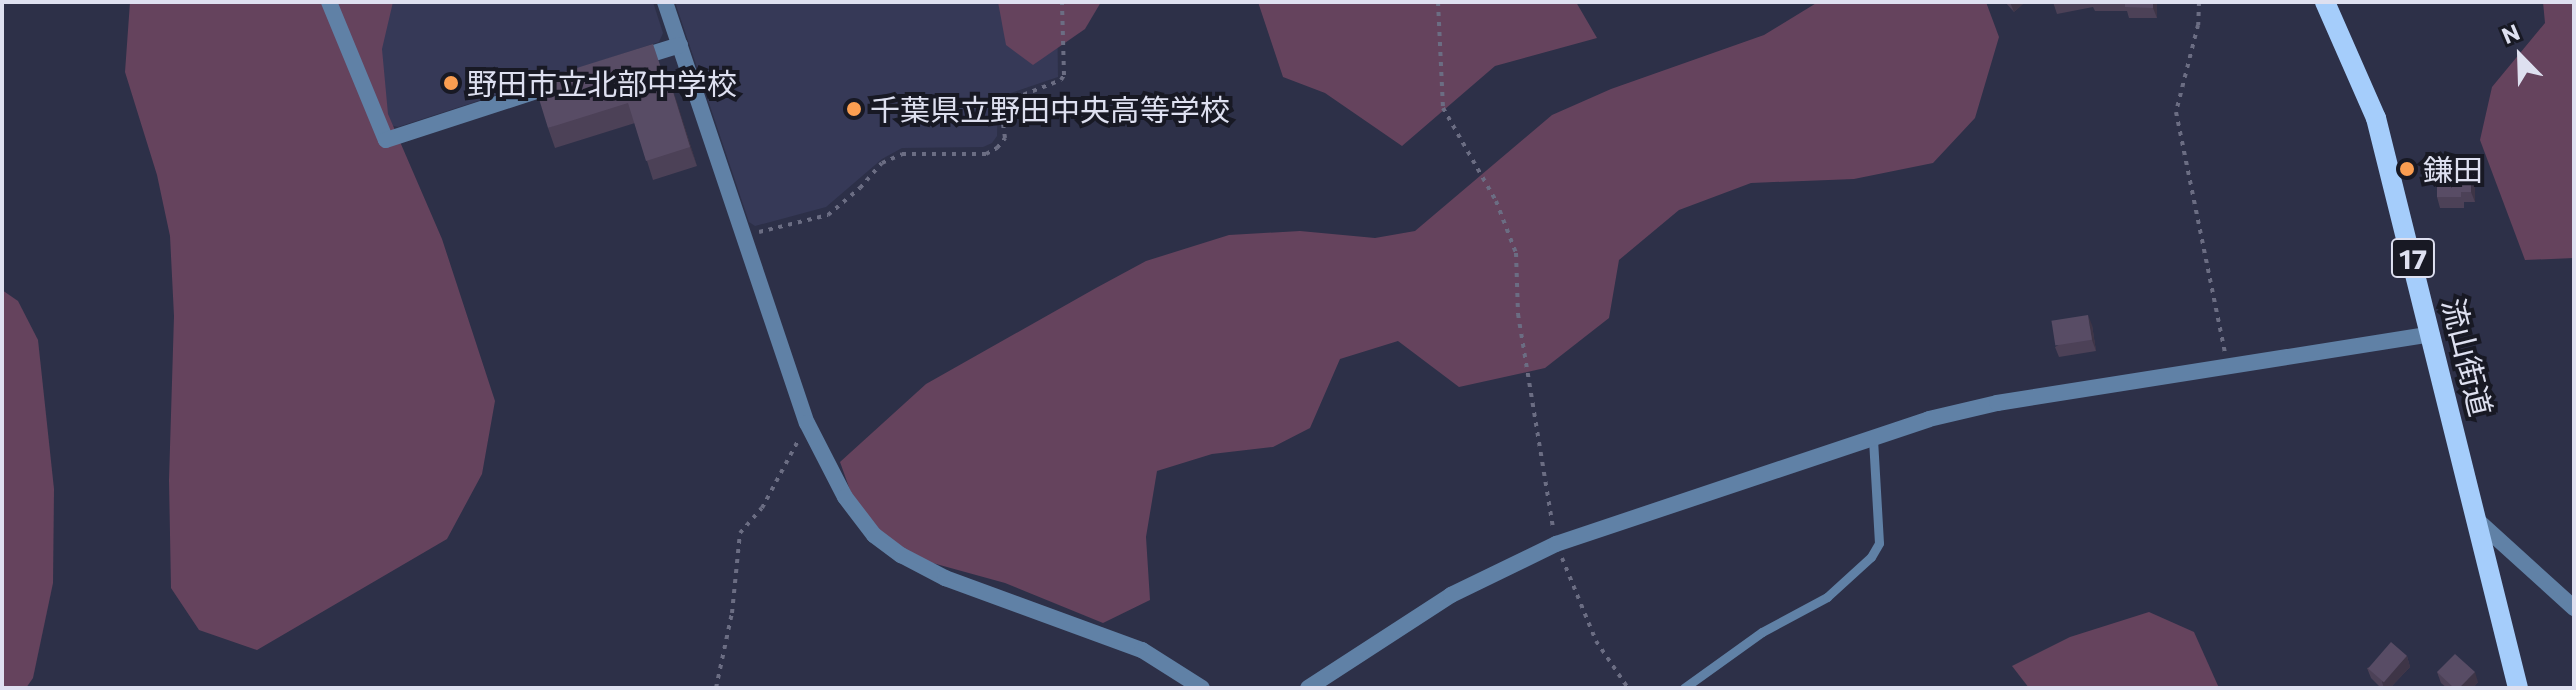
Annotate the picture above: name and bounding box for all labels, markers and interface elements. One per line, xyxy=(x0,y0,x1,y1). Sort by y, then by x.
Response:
north arrow xyxy=(2480,16,2560,96)
text: N xyxy=(2498,18,2523,49)
place label: 野田市立北部中学校 xyxy=(467,65,737,101)
marker: 野田市立北部中学校 xyxy=(442,74,460,92)
place label: 千葉県立野田中央高等学校 xyxy=(870,91,1230,127)
marker: 千葉県立野田中央高等学校 xyxy=(845,100,863,118)
place label: 鎌田 xyxy=(2423,151,2483,187)
marker: 鎌田 xyxy=(2398,160,2416,178)
road number: 17 xyxy=(2389,234,2437,282)
street label: 流山街道 xyxy=(2436,294,2500,420)

